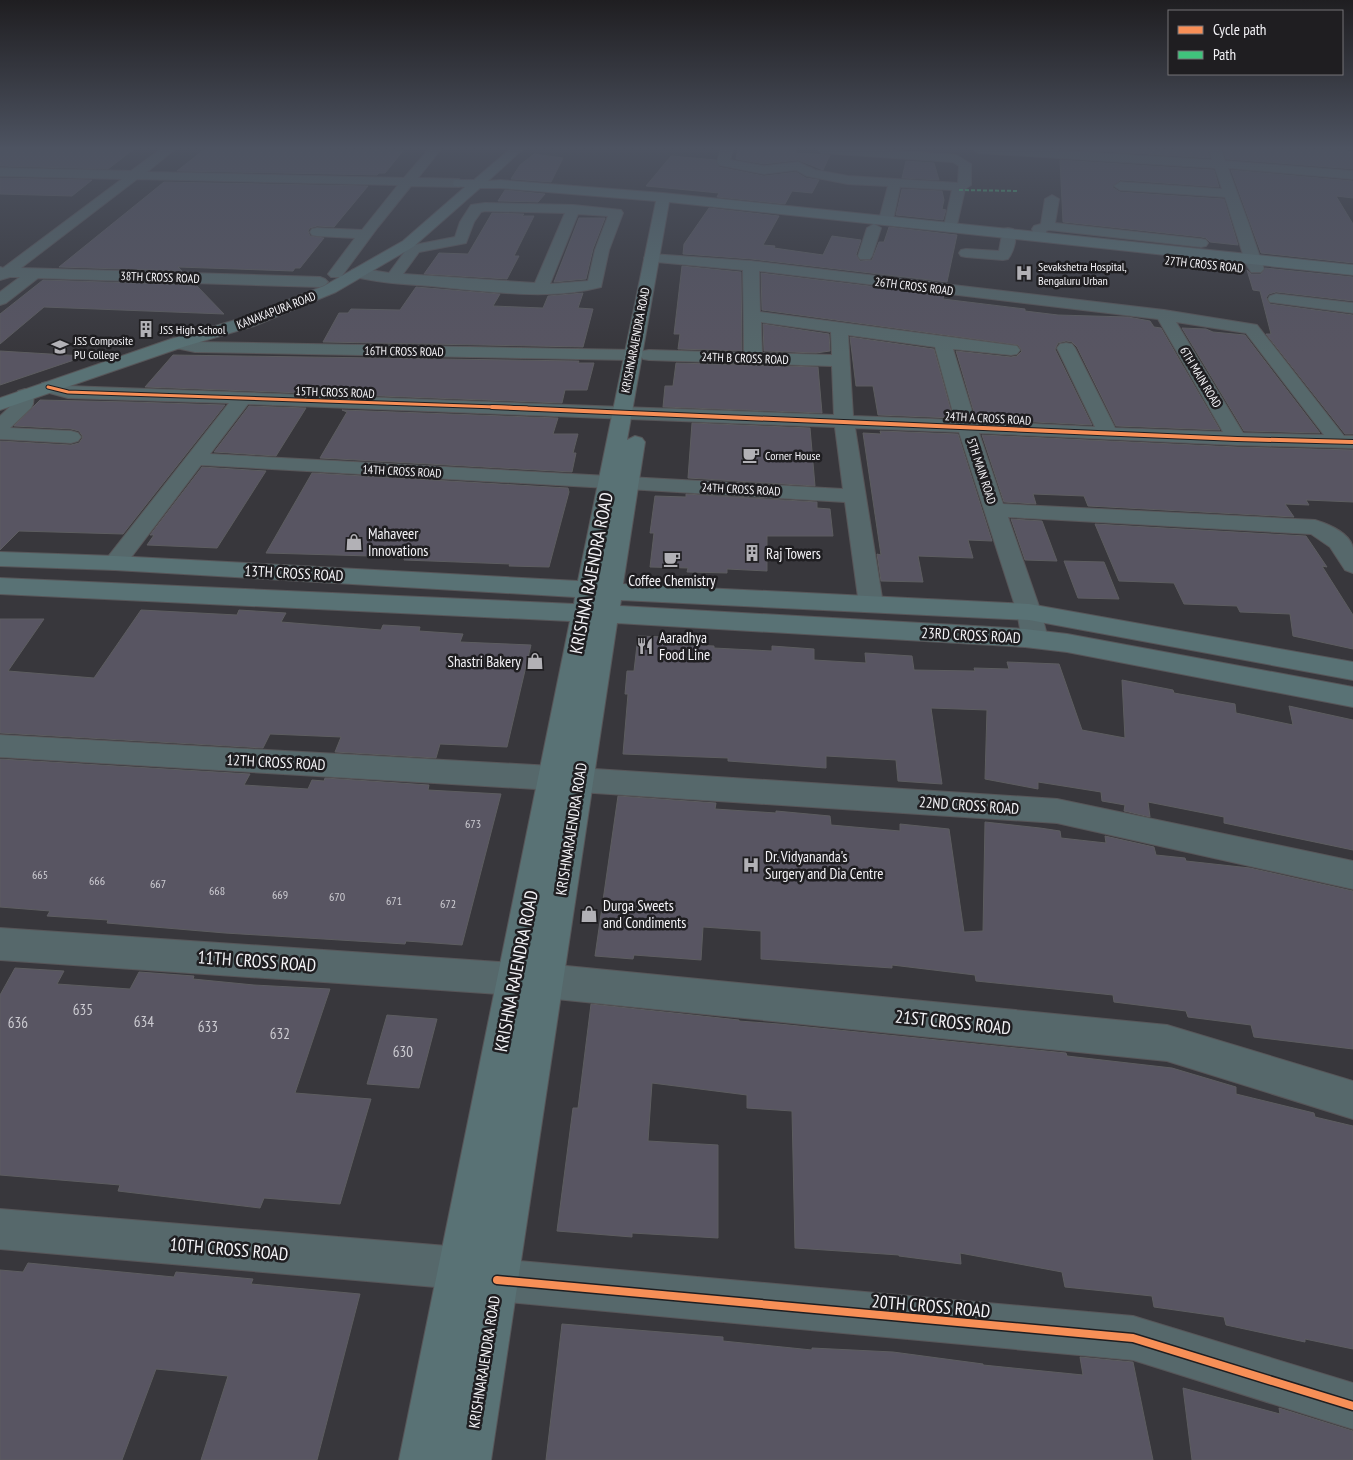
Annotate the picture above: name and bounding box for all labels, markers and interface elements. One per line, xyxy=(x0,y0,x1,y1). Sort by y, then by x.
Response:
legend xyxy=(1168,10,1343,75)
text: Cycle path xyxy=(1213,20,1266,39)
text: Path xyxy=(1213,45,1236,64)
street label: 27TH CROSS ROAD xyxy=(1164,252,1244,276)
place label: Sevakshetra Hospital, Bengaluru Urban xyxy=(1038,259,1127,288)
hospital icon: Sevakshetra Hospital, Bengaluru Urban xyxy=(1014,263,1034,283)
street label: 38TH CROSS ROAD xyxy=(120,268,200,286)
street label: 26TH CROSS ROAD xyxy=(874,274,954,298)
street label: KRISHNARAJENDRA ROAD xyxy=(617,286,653,394)
street label: KANAKAPURA ROAD xyxy=(234,288,318,332)
building icon: JSS High School xyxy=(136,319,156,339)
place label: JSS High School xyxy=(159,322,226,337)
place label: JSS Composite PU College xyxy=(73,333,133,362)
school or university icon: JSS Composite PU College xyxy=(50,337,70,357)
street label: 16TH CROSS ROAD xyxy=(364,343,444,359)
street label: 6TH MAIN ROAD xyxy=(1177,344,1225,410)
street label: 24TH B CROSS ROAD xyxy=(701,349,789,367)
street label: 15TH CROSS ROAD xyxy=(295,383,375,401)
street label: 24TH A CROSS ROAD xyxy=(944,408,1032,428)
street label: 5TH MAIN ROAD xyxy=(964,436,1000,506)
cafe icon: Corner House xyxy=(741,445,761,465)
place label: Corner House xyxy=(765,448,821,463)
street label: 14TH CROSS ROAD xyxy=(362,461,442,481)
street label: 24TH CROSS ROAD xyxy=(701,479,781,499)
street label: KRISHNA RAJENDRA ROAD xyxy=(564,490,618,656)
place label: Mahaveer Innovations xyxy=(368,524,428,560)
shop icon: Mahaveer Innovations xyxy=(344,532,364,552)
building icon: Raj Towers xyxy=(742,543,762,563)
place label: Raj Towers xyxy=(766,544,821,563)
cafe icon: Coffee Chemistry xyxy=(662,549,682,569)
street label: 13TH CROSS ROAD xyxy=(244,561,344,585)
place label: Coffee Chemistry xyxy=(628,571,716,590)
street label: 23RD CROSS ROAD xyxy=(921,623,1021,647)
place label: Aaradhya Food Line xyxy=(659,628,710,664)
restaurant icon: Aaradhya Food Line xyxy=(635,636,655,656)
shop icon: Shastri Bakery xyxy=(525,651,545,671)
place label: Shastri Bakery xyxy=(448,652,521,671)
street label: 12TH CROSS ROAD xyxy=(226,750,326,774)
street label: KRISHNARAJENDRA ROAD xyxy=(551,761,591,897)
street label: 22ND CROSS ROAD xyxy=(918,792,1020,818)
house number: 673 xyxy=(465,816,481,831)
place label: Dr. Vidyananda's Surgery and Dia Centre xyxy=(765,847,883,883)
hospital icon: Dr. Vidyananda's Surgery and Dia Centre xyxy=(741,855,761,875)
house number: 665 xyxy=(32,867,48,882)
house number: 666 xyxy=(89,873,105,888)
house number: 667 xyxy=(150,876,166,891)
house number: 668 xyxy=(209,883,225,898)
house number: 669 xyxy=(272,887,288,902)
street label: KRISHNA RAJENDRA ROAD xyxy=(489,888,543,1054)
house number: 670 xyxy=(329,889,345,904)
house number: 671 xyxy=(386,893,402,908)
house number: 672 xyxy=(440,896,456,911)
place label: Durga Sweets and Condiments xyxy=(603,896,686,932)
shop icon: Durga Sweets and Condiments xyxy=(579,904,599,924)
street label: 11TH CROSS ROAD xyxy=(197,945,317,977)
house number: 635 xyxy=(73,1000,93,1019)
street label: 21ST CROSS ROAD xyxy=(894,1004,1012,1040)
house number: 634 xyxy=(134,1012,154,1031)
house number: 636 xyxy=(8,1013,28,1032)
house number: 633 xyxy=(198,1017,218,1036)
house number: 632 xyxy=(270,1024,290,1043)
house number: 630 xyxy=(393,1042,413,1061)
street label: 10TH CROSS ROAD xyxy=(169,1232,289,1266)
street label: 20TH CROSS ROAD xyxy=(871,1289,991,1323)
street label: KRISHNARAJENDRA ROAD xyxy=(464,1294,504,1430)

